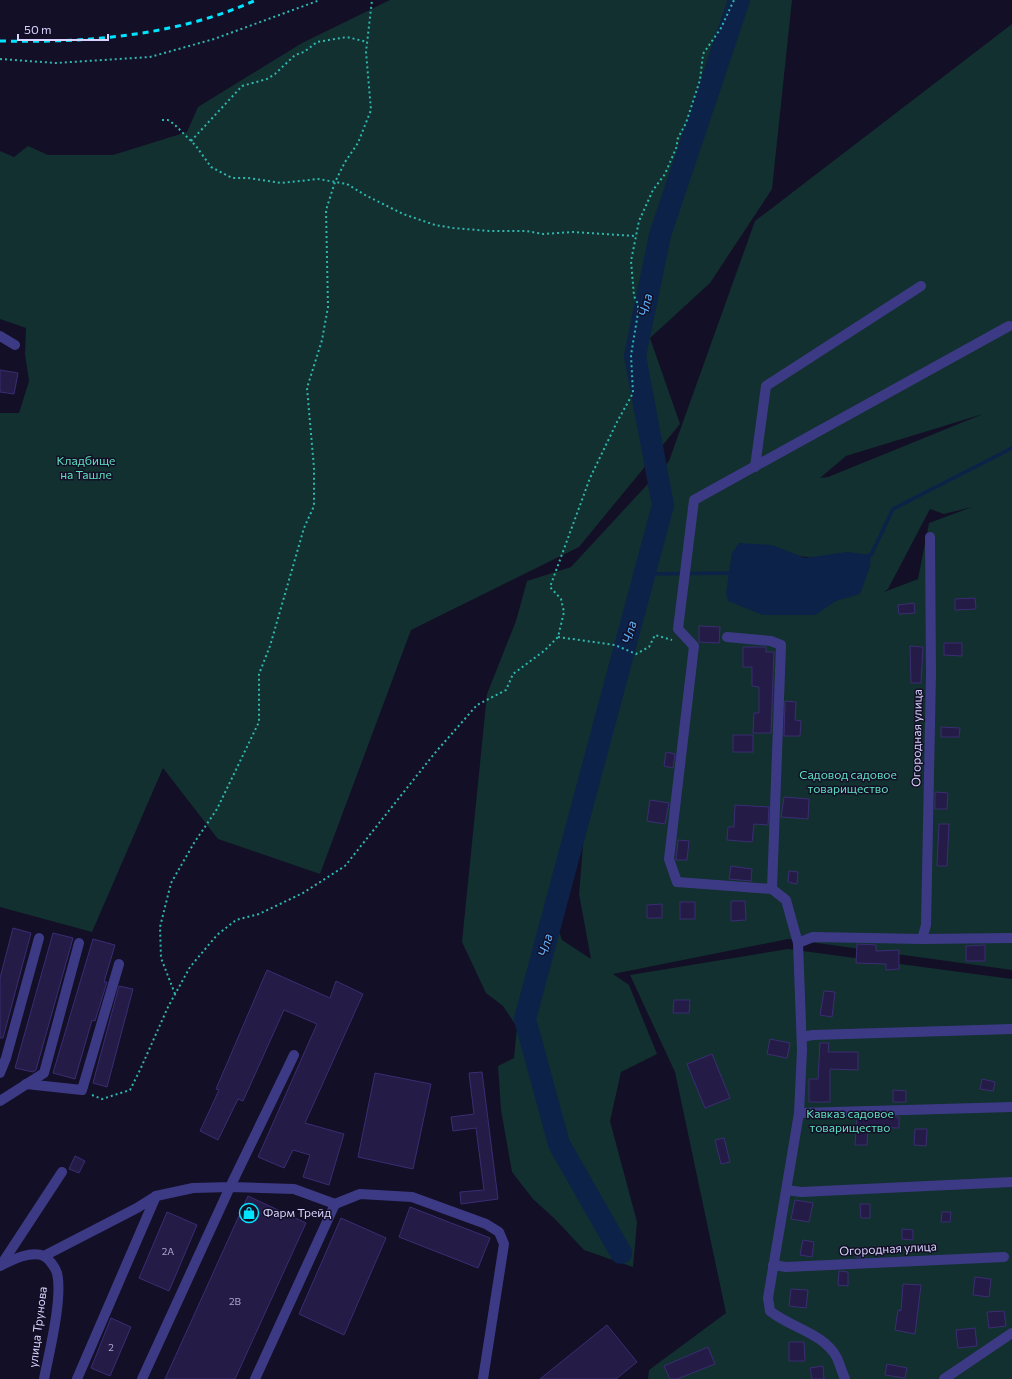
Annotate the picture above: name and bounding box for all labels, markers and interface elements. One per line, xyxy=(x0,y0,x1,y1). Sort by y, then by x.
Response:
scale bar xyxy=(18,16,108,42)
text: 50 m xyxy=(24,22,52,36)
water label: Чла xyxy=(635,292,655,318)
park label: Кладбище на Ташле xyxy=(57,453,115,481)
water label: Чла xyxy=(618,619,640,645)
street label: Огородная улица xyxy=(908,689,924,787)
park label: Садовод садовое товарищество xyxy=(799,767,897,795)
water label: Чла xyxy=(534,932,556,958)
park label: Кавказ садовое товарищество xyxy=(806,1106,894,1134)
shop icon: Фарм Трейд xyxy=(238,1202,260,1224)
place label: Фарм Трейд xyxy=(263,1205,331,1219)
street label: Огородная улица xyxy=(839,1238,937,1258)
house number: 2А xyxy=(162,1245,174,1257)
street label: улица Трунова xyxy=(25,1286,49,1368)
house number: 2В xyxy=(229,1295,242,1307)
house number: 2 xyxy=(108,1341,114,1353)

